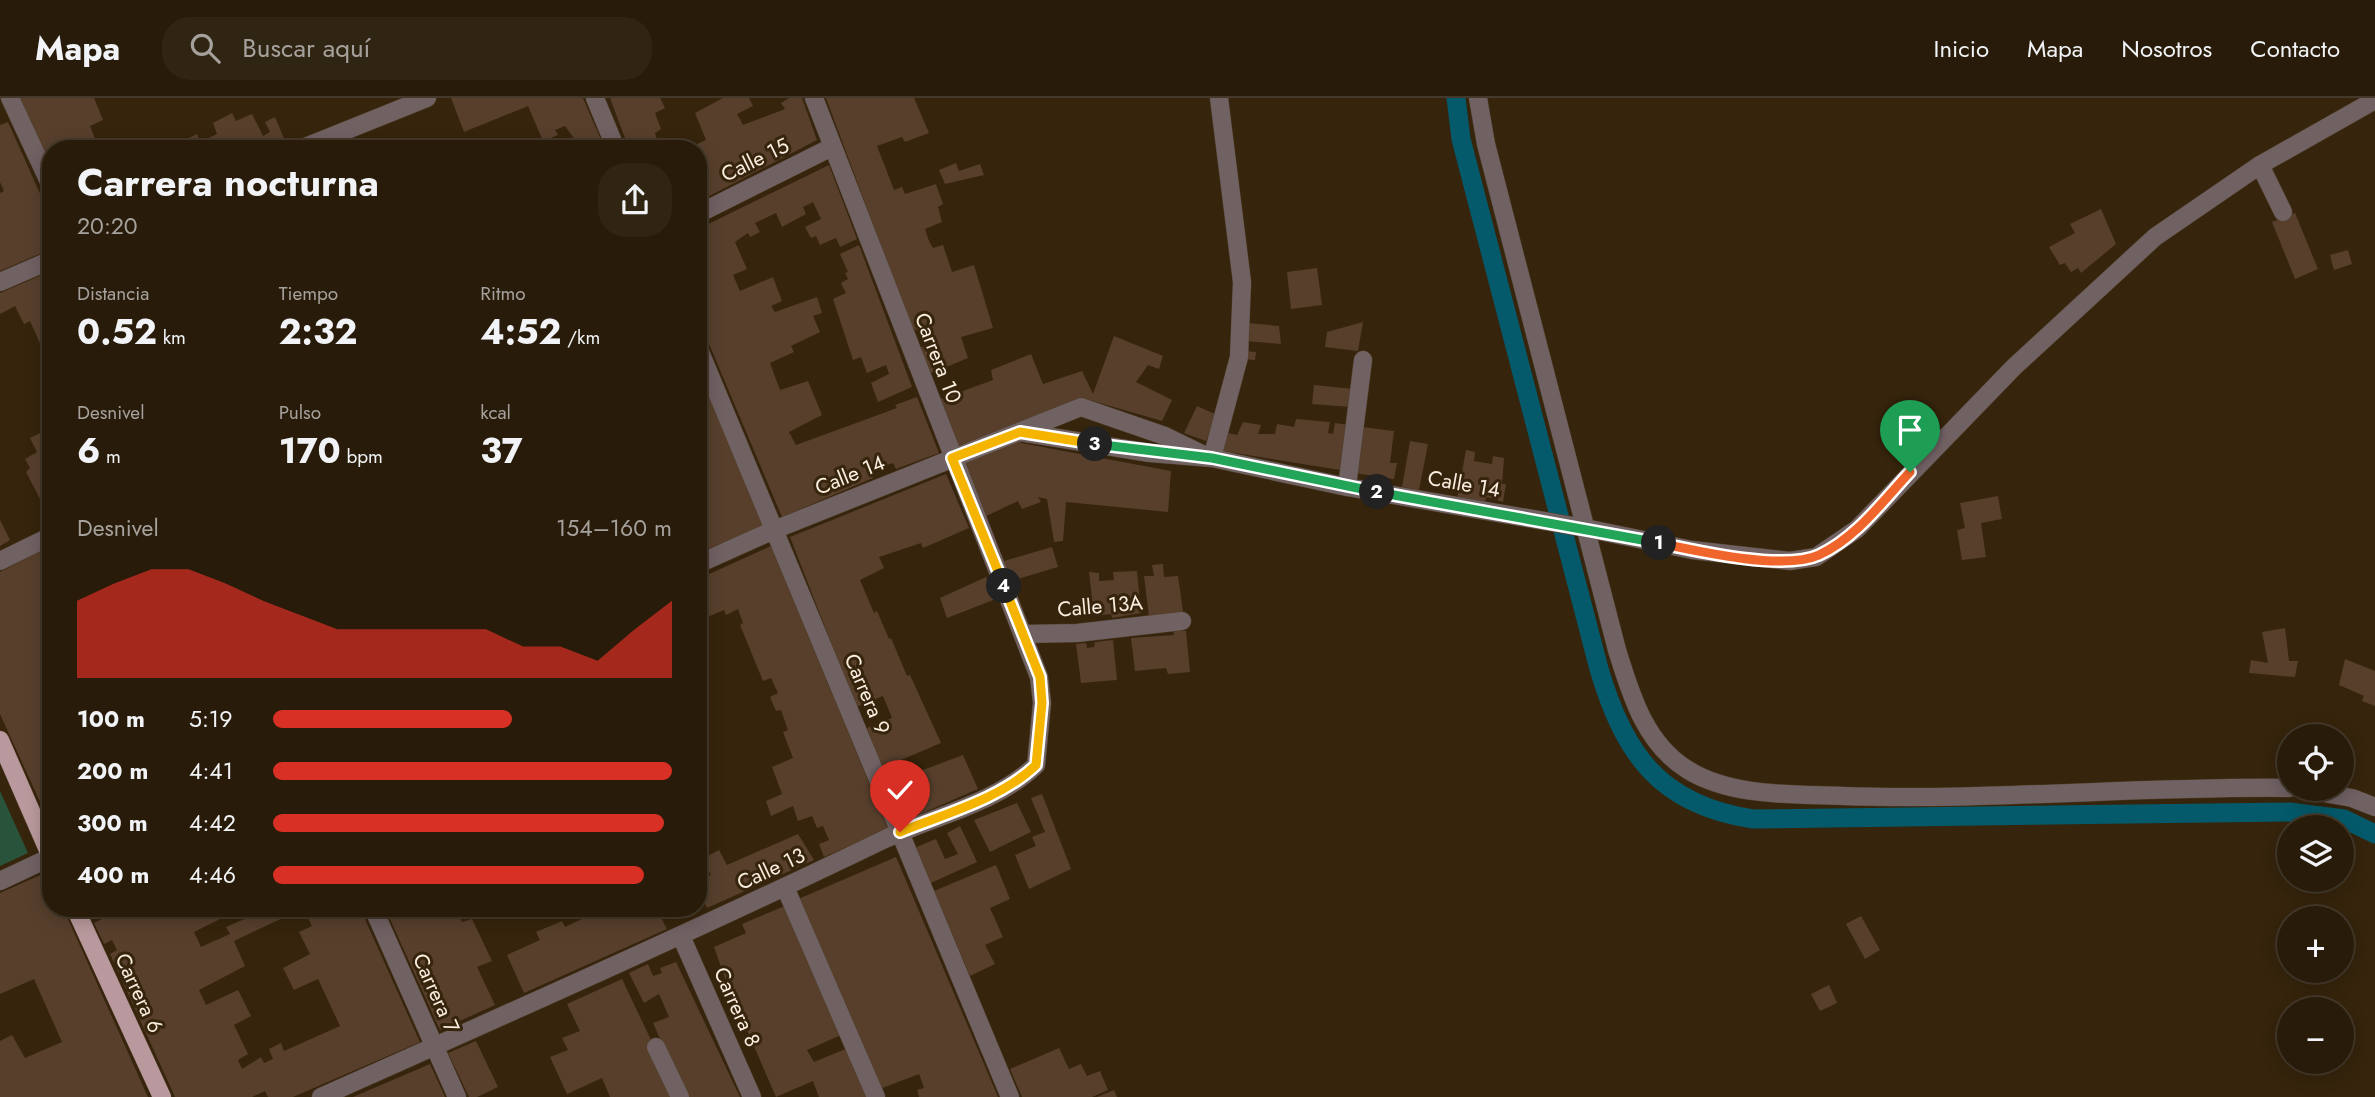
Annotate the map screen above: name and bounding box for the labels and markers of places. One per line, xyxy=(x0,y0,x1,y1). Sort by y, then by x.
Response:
pin xyxy=(1880,400,1940,472)
pin: 3 xyxy=(1078,426,1112,462)
pin: 2 xyxy=(1360,474,1394,510)
pin: 1 xyxy=(1642,526,1676,560)
pin: 4 xyxy=(986,568,1021,603)
pin xyxy=(870,760,930,832)

